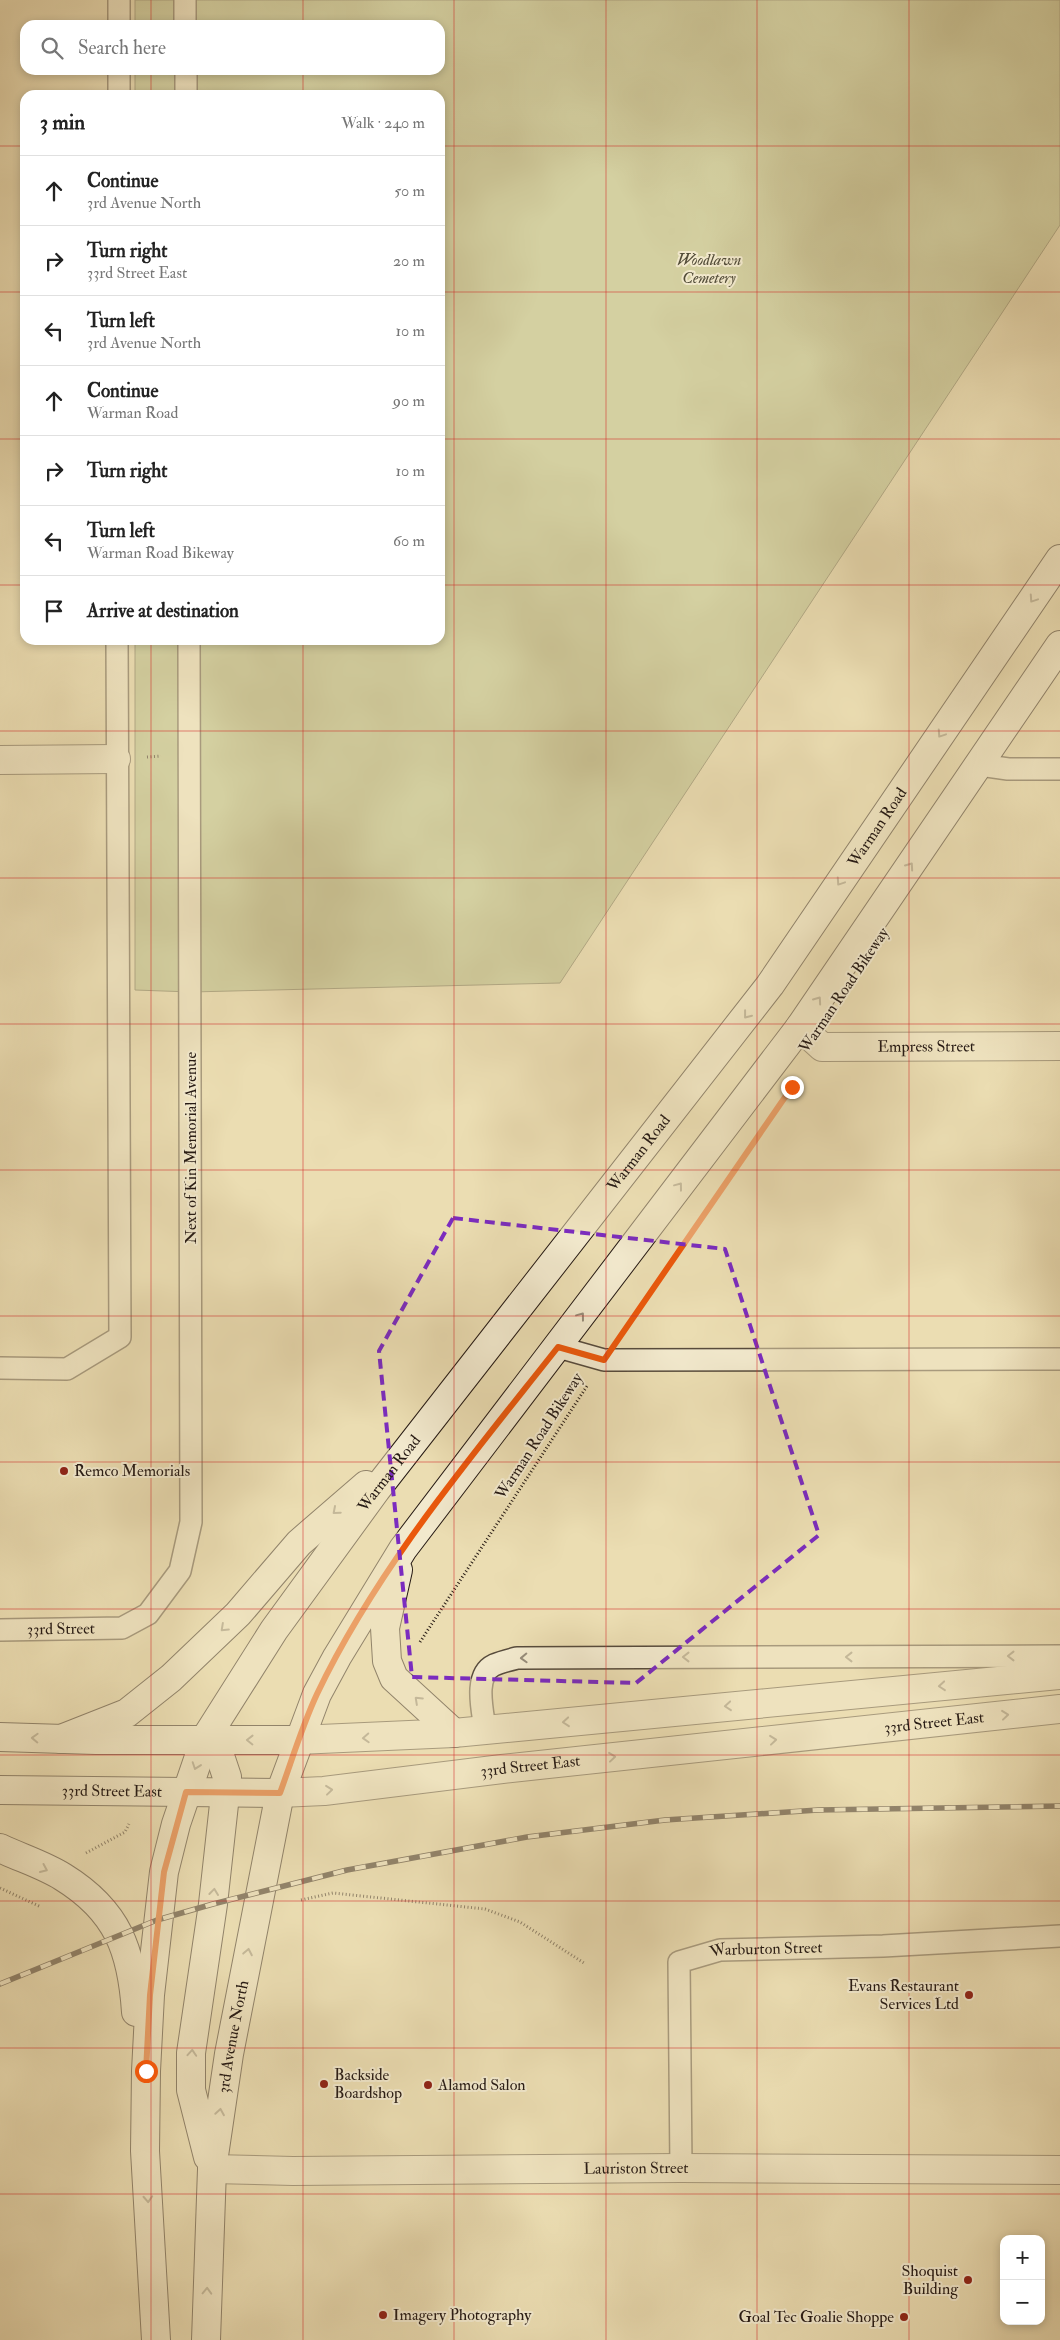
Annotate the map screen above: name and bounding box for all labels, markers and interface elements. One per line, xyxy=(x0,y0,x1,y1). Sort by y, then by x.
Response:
search box xyxy=(20,20,445,75)
icon: search xyxy=(38,34,66,62)
text: Search here xyxy=(78,36,166,60)
text: 3 min xyxy=(40,109,85,136)
text: Walk · 240 m xyxy=(341,113,425,133)
text: Continue xyxy=(87,169,158,193)
icon: ahead xyxy=(40,177,68,205)
text: 50 m xyxy=(394,181,425,201)
text: 3rd Avenue North xyxy=(87,193,201,213)
text: Turn right xyxy=(87,239,167,263)
icon: right xyxy=(40,247,68,275)
park label: Woodlawn Cemetery xyxy=(677,250,741,288)
text: 20 m xyxy=(393,251,425,271)
text: 33rd Street East xyxy=(87,263,187,283)
text: Turn left xyxy=(87,309,155,333)
icon: left xyxy=(40,317,68,345)
text: 10 m xyxy=(395,321,425,341)
text: 3rd Avenue North xyxy=(87,333,201,353)
text: Continue xyxy=(87,379,158,403)
icon: ahead xyxy=(40,387,68,415)
text: 90 m xyxy=(393,391,425,411)
text: Warman Road xyxy=(87,403,178,423)
icon: right xyxy=(40,457,68,485)
text: Turn right xyxy=(87,459,167,483)
text: 10 m xyxy=(395,461,425,481)
text: Turn left xyxy=(87,519,155,543)
icon: left xyxy=(40,527,68,555)
text: 60 m xyxy=(393,531,425,551)
text: Warman Road Bikeway xyxy=(87,543,234,563)
one-way arrow xyxy=(1030,593,1039,603)
icon: arrive xyxy=(40,597,68,625)
text: Arrive at destination xyxy=(87,599,239,623)
one-way arrow xyxy=(938,728,947,737)
street label: Warman Road xyxy=(843,784,911,872)
one-way arrow xyxy=(904,862,913,872)
one-way arrow xyxy=(837,877,846,886)
street label: Warman Road Bikeway xyxy=(794,923,894,1057)
one-way arrow xyxy=(812,996,821,1006)
one-way arrow xyxy=(744,1009,752,1018)
street label: Empress Street xyxy=(877,1036,975,1058)
street label: Next of Kin Memorial Avenue xyxy=(181,1052,201,1244)
route end xyxy=(781,1076,804,1099)
street label: Warman Road xyxy=(602,1111,675,1196)
one-way arrow xyxy=(673,1182,682,1192)
one-way arrow xyxy=(575,1312,584,1322)
street label: Warman Road Bikeway xyxy=(490,1368,588,1504)
street label: Warman Road xyxy=(353,1431,425,1516)
place label: Remco Memorials xyxy=(74,1461,190,1481)
marker: Remco Memorials xyxy=(58,1465,70,1477)
one-way arrow xyxy=(333,1505,342,1514)
street label: 33rd Street xyxy=(27,1618,95,1640)
one-way arrow xyxy=(220,1622,229,1631)
one-way arrow xyxy=(1007,1651,1015,1661)
one-way arrow xyxy=(682,1652,690,1662)
one-way arrow xyxy=(845,1652,852,1662)
one-way arrow xyxy=(520,1653,528,1663)
one-way arrow xyxy=(937,1680,945,1691)
one-way arrow xyxy=(415,1697,424,1706)
one-way arrow xyxy=(723,1700,731,1711)
street label: 33rd Street East xyxy=(883,1707,985,1738)
one-way arrow xyxy=(1001,1710,1009,1721)
one-way arrow xyxy=(562,1716,570,1727)
one-way arrow xyxy=(362,1732,370,1743)
one-way arrow xyxy=(30,1733,38,1743)
one-way arrow xyxy=(245,1735,253,1745)
one-way arrow xyxy=(770,1735,778,1746)
street label: 33rd Street East xyxy=(479,1751,581,1782)
one-way arrow xyxy=(608,1752,616,1763)
one-way arrow xyxy=(191,1761,201,1770)
street label: 33rd Street East xyxy=(62,1781,162,1802)
one-way arrow xyxy=(325,1785,333,1796)
one-way arrow xyxy=(39,1862,48,1873)
one-way arrow xyxy=(208,1888,219,1896)
street label: Warburton Street xyxy=(707,1937,823,1963)
one-way arrow xyxy=(242,1947,253,1956)
place label: Evans Restaurant Services Ltd xyxy=(848,1976,959,2014)
street label: 3rd Avenue North xyxy=(213,1978,253,2095)
marker: Evans Restaurant Services Ltd xyxy=(963,1989,975,2001)
one-way arrow xyxy=(186,2049,197,2057)
route start xyxy=(135,2060,158,2083)
place label: Backside Boardshop xyxy=(334,2065,402,2104)
place label: Alamod Salon xyxy=(437,2075,526,2095)
marker: Backside Boardshop xyxy=(318,2078,330,2090)
marker: Alamod Salon xyxy=(422,2079,434,2091)
one-way arrow xyxy=(214,2108,225,2116)
street label: Lauriston Street xyxy=(583,2158,689,2179)
one-way arrow xyxy=(142,2195,153,2203)
map controls xyxy=(1000,2235,1045,2325)
button: + xyxy=(1000,2235,1045,2280)
place label: Shoquist Building xyxy=(901,2261,959,2299)
marker: Shoquist Building xyxy=(962,2274,974,2286)
button: − xyxy=(1000,2280,1045,2325)
one-way arrow xyxy=(202,2287,213,2295)
place label: Imagery Photography xyxy=(393,2305,532,2326)
place label: Goal Tec Goalie Shoppe xyxy=(739,2307,894,2328)
marker: Imagery Photography xyxy=(377,2309,389,2321)
marker: Goal Tec Goalie Shoppe xyxy=(898,2311,910,2323)

